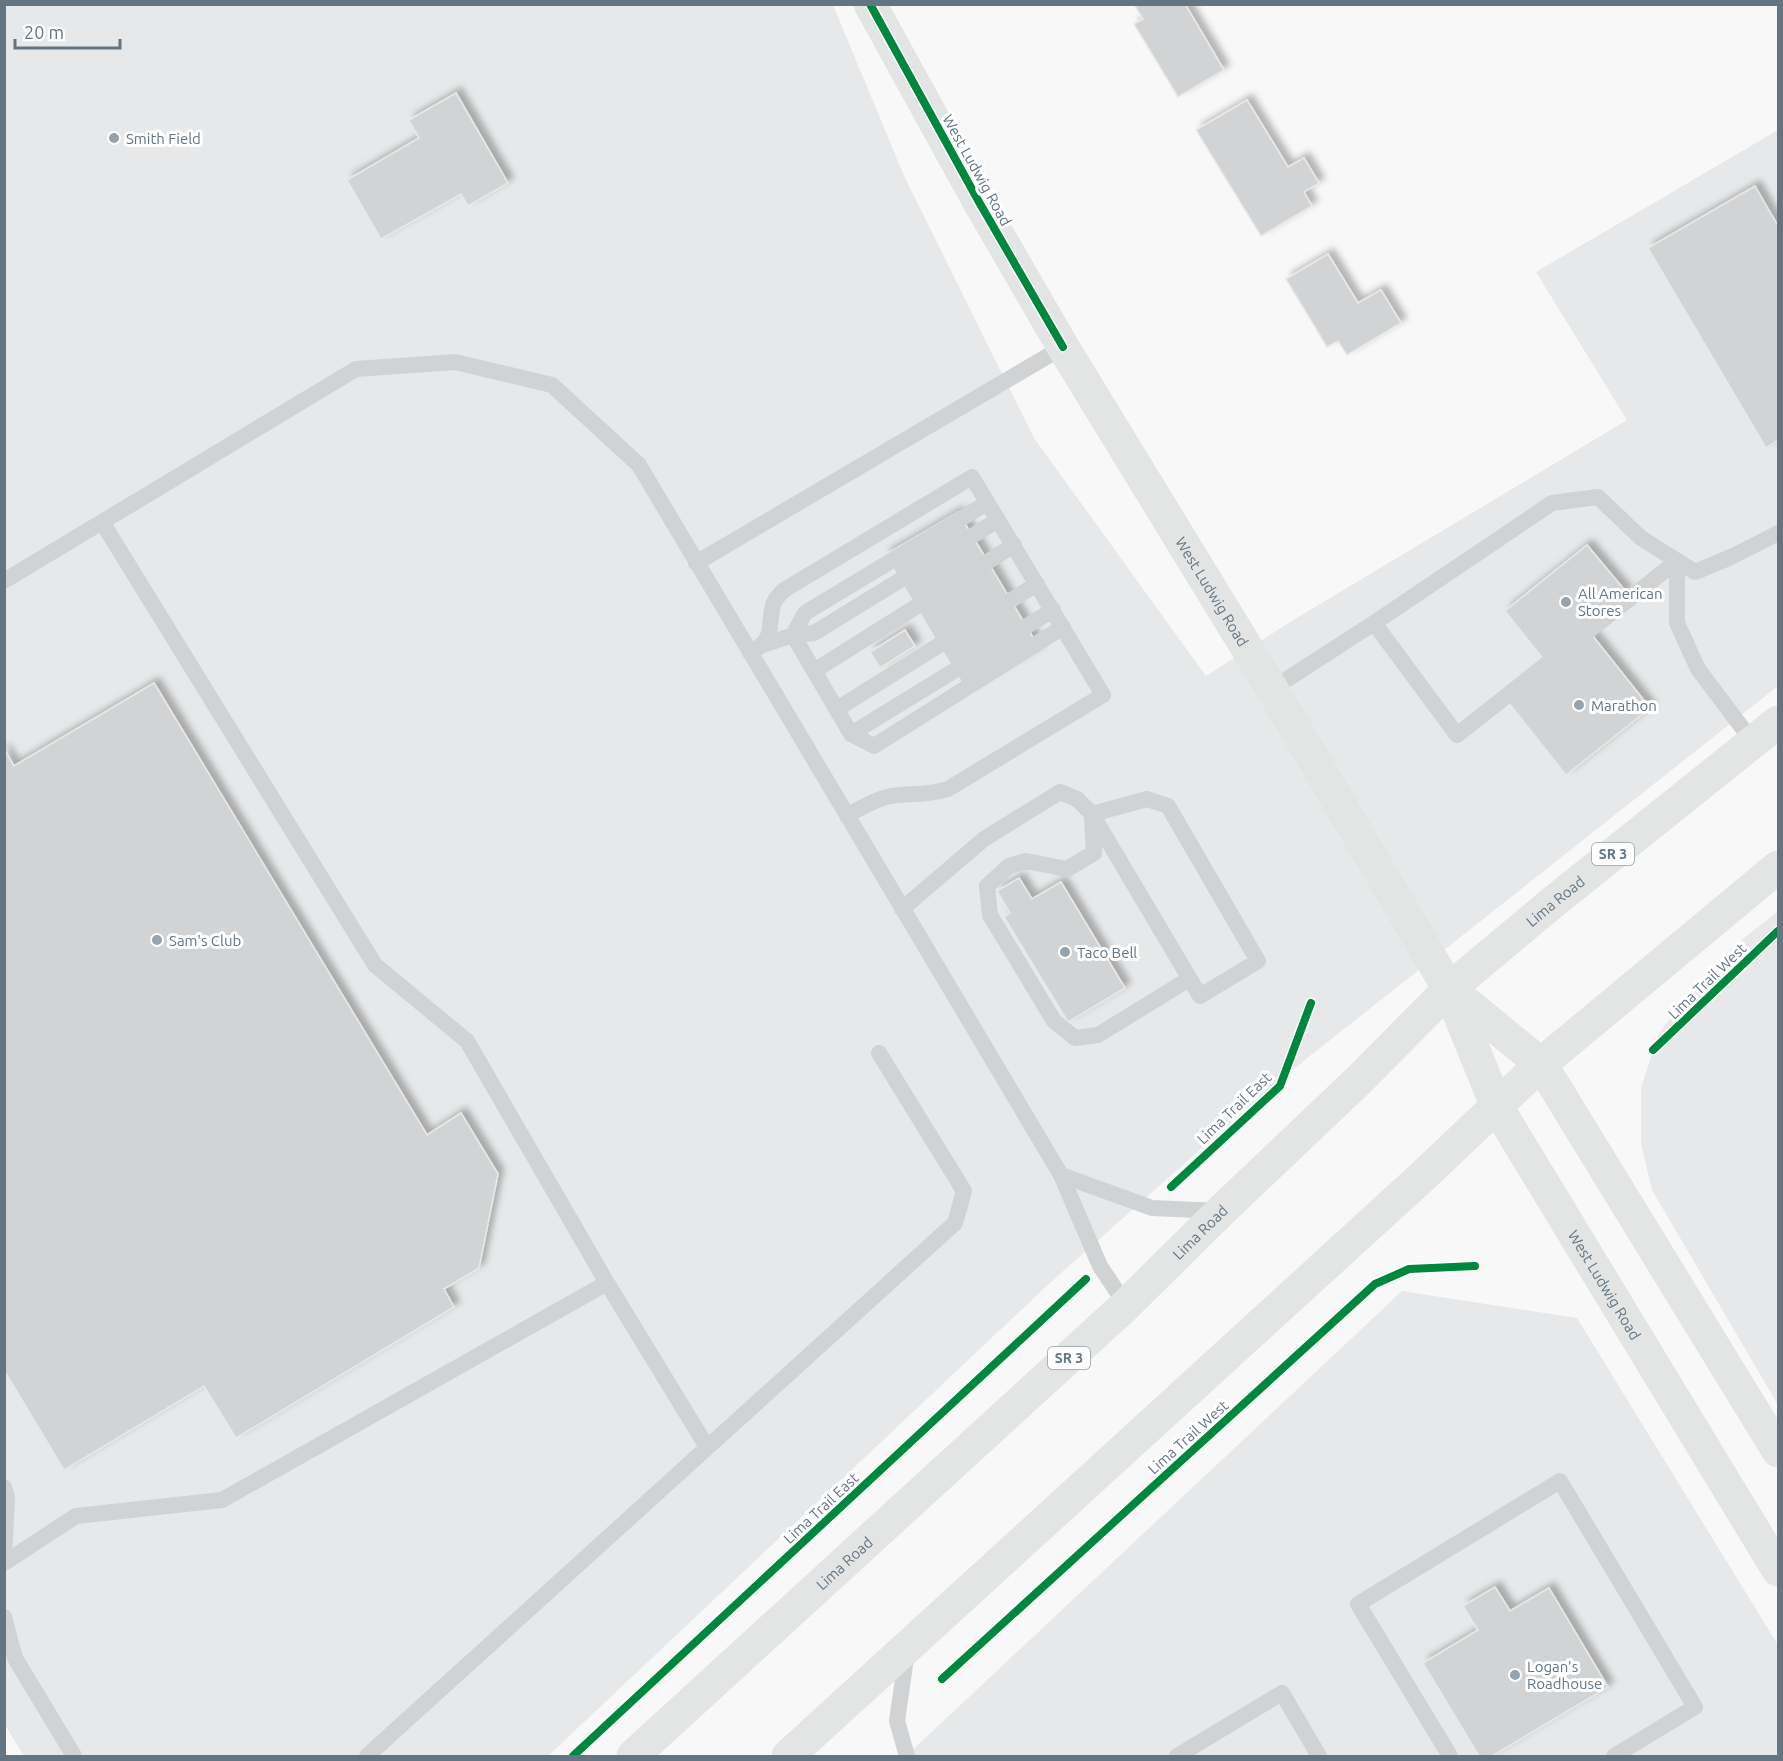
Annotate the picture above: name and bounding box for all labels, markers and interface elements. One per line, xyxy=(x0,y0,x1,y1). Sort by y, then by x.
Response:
scale bar xyxy=(15,12,120,50)
text: 20 m xyxy=(24,22,64,42)
street label: West Ludwig Road xyxy=(939,111,1015,229)
place label: Smith Field xyxy=(126,130,201,147)
marker: Smith Field xyxy=(107,131,121,145)
street label: West Ludwig Road xyxy=(1173,534,1252,649)
place label: All American Stores xyxy=(1578,585,1663,619)
marker: All American Stores xyxy=(1559,595,1573,609)
place label: Marathon xyxy=(1591,697,1657,714)
marker: Marathon xyxy=(1572,698,1586,712)
road number: SR 3 xyxy=(1592,843,1634,865)
street label: Lima Road xyxy=(1523,872,1588,930)
place label: Sam's Club xyxy=(169,932,241,949)
marker: Sam's Club xyxy=(150,933,164,947)
street label: Lima Trail West xyxy=(1664,939,1750,1023)
place label: Taco Bell xyxy=(1077,944,1137,961)
marker: Taco Bell xyxy=(1058,945,1072,959)
street label: Lima Trail East xyxy=(1194,1068,1275,1147)
street label: Lima Road xyxy=(1169,1201,1231,1263)
street label: West Ludwig Road xyxy=(1565,1227,1644,1342)
road number: SR 3 xyxy=(1048,1347,1090,1369)
street label: Lima Trail West xyxy=(1144,1397,1232,1477)
street label: Lima Trail East xyxy=(780,1469,862,1547)
street label: Lima Road xyxy=(812,1533,876,1593)
place label: Logan's Roadhouse xyxy=(1527,1658,1602,1692)
marker: Logan's Roadhouse xyxy=(1508,1668,1522,1682)

